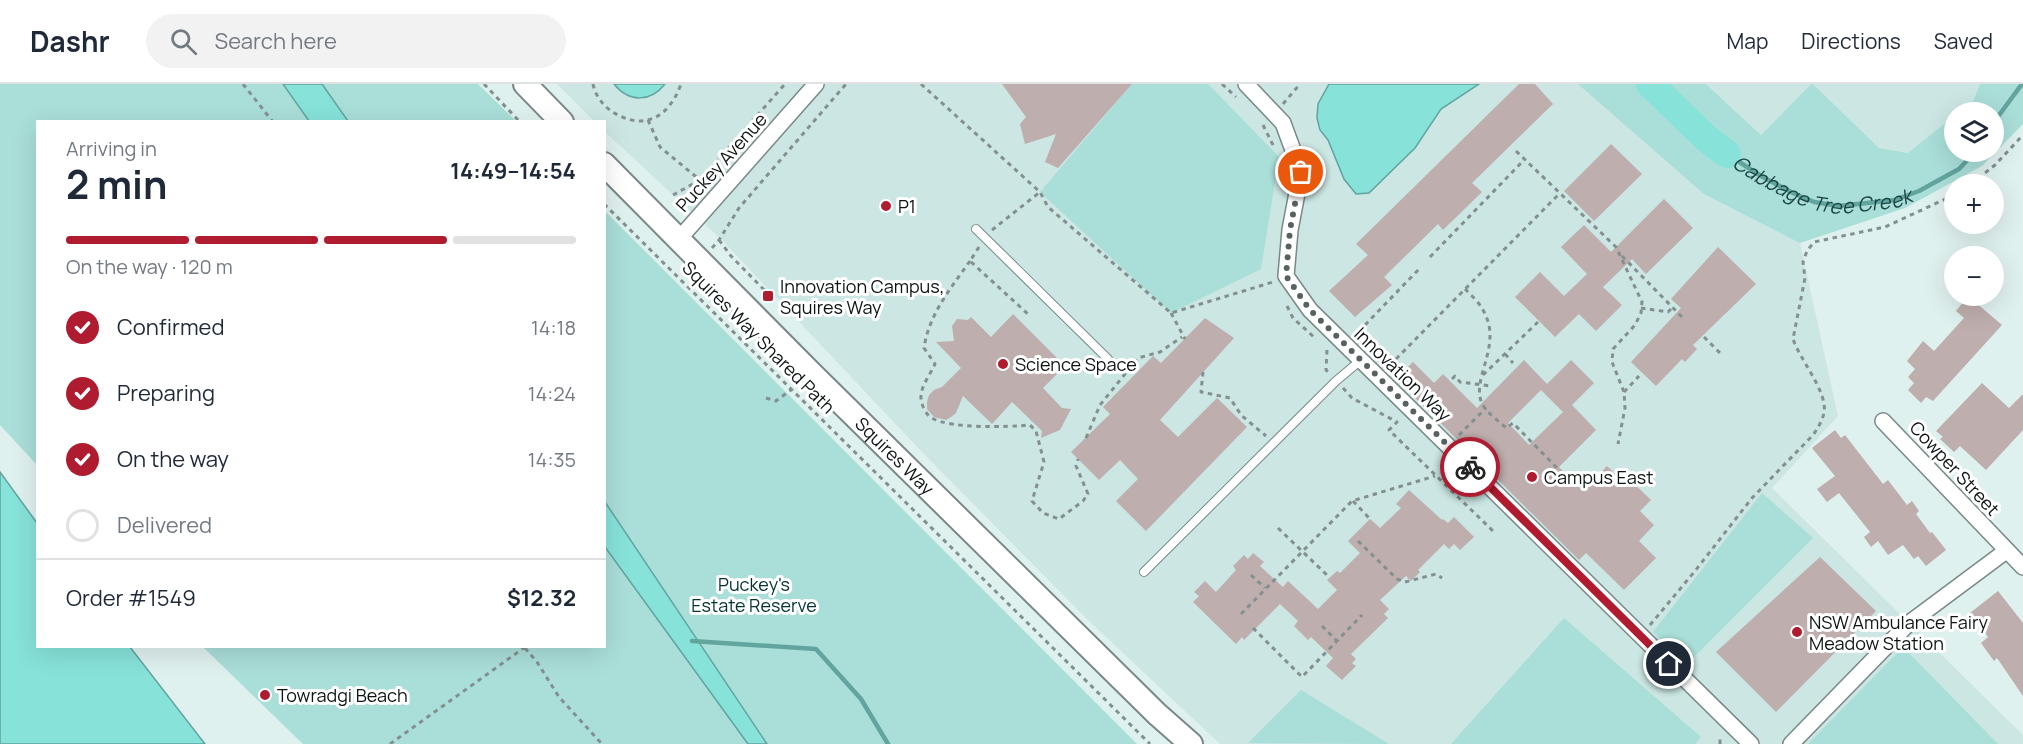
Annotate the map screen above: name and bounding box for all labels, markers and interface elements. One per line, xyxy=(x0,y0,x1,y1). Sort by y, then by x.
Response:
search box xyxy=(146,14,566,68)
text: Dashr xyxy=(30,22,110,60)
icon: search xyxy=(167,25,200,58)
text: Search here xyxy=(215,26,337,56)
text: Map xyxy=(1727,27,1768,55)
text: Directions xyxy=(1801,27,1901,55)
text: Saved xyxy=(1934,27,1993,55)
map controls xyxy=(1944,102,2004,306)
button: layers xyxy=(1944,102,2004,162)
street label: Puckey Avenue xyxy=(670,107,772,217)
text: Arriving in xyxy=(66,135,157,162)
pin xyxy=(1275,146,1326,197)
water label: Cabbage Tree Creek xyxy=(1728,148,1918,220)
icon: bag xyxy=(1284,155,1317,188)
text: 14:49–14:54 xyxy=(450,156,576,186)
text: 2 min xyxy=(66,157,167,211)
button: + xyxy=(1944,174,2004,234)
place label: P1 xyxy=(898,194,916,218)
marker: P1 xyxy=(879,199,893,213)
button: − xyxy=(1944,246,2004,306)
text: On the way · 120 m xyxy=(66,253,233,280)
street label: Squires Way Shared Path xyxy=(678,256,840,418)
place label: Innovation Campus, Squires Way xyxy=(780,274,945,319)
marker: Innovation Campus, Squires Way xyxy=(761,289,775,303)
icon: check xyxy=(66,311,99,344)
text: Confirmed xyxy=(117,312,225,342)
text: 14:18 xyxy=(531,314,576,341)
street label: Innovation Way xyxy=(1349,322,1457,427)
place label: Science Space xyxy=(1015,352,1137,376)
marker: Science Space xyxy=(996,357,1010,371)
icon: check xyxy=(66,377,99,410)
text: Preparing xyxy=(117,378,215,408)
text: 14:24 xyxy=(528,380,576,407)
street label: Squires Way xyxy=(850,412,940,500)
street label: Cowper Street xyxy=(1905,416,2005,520)
courier xyxy=(1440,437,1500,497)
icon: check xyxy=(66,443,99,476)
text: On the way xyxy=(117,444,229,474)
text: 14:35 xyxy=(528,446,576,473)
icon: bike xyxy=(1454,451,1487,484)
place label: Campus East xyxy=(1544,465,1653,489)
marker: Campus East xyxy=(1525,470,1539,484)
text: Delivered xyxy=(117,510,212,540)
park label: Puckey's Estate Reserve xyxy=(691,572,817,617)
text: Order #1549 xyxy=(66,583,196,613)
text: $12.32 xyxy=(507,583,576,613)
place label: NSW Ambulance Fairy Meadow Station xyxy=(1809,610,1988,655)
marker: NSW Ambulance Fairy Meadow Station xyxy=(1790,625,1804,639)
pin xyxy=(1643,638,1694,689)
icon: home xyxy=(1652,647,1685,680)
place label: Towradgi Beach xyxy=(277,683,408,707)
marker: Towradgi Beach xyxy=(258,688,272,702)

